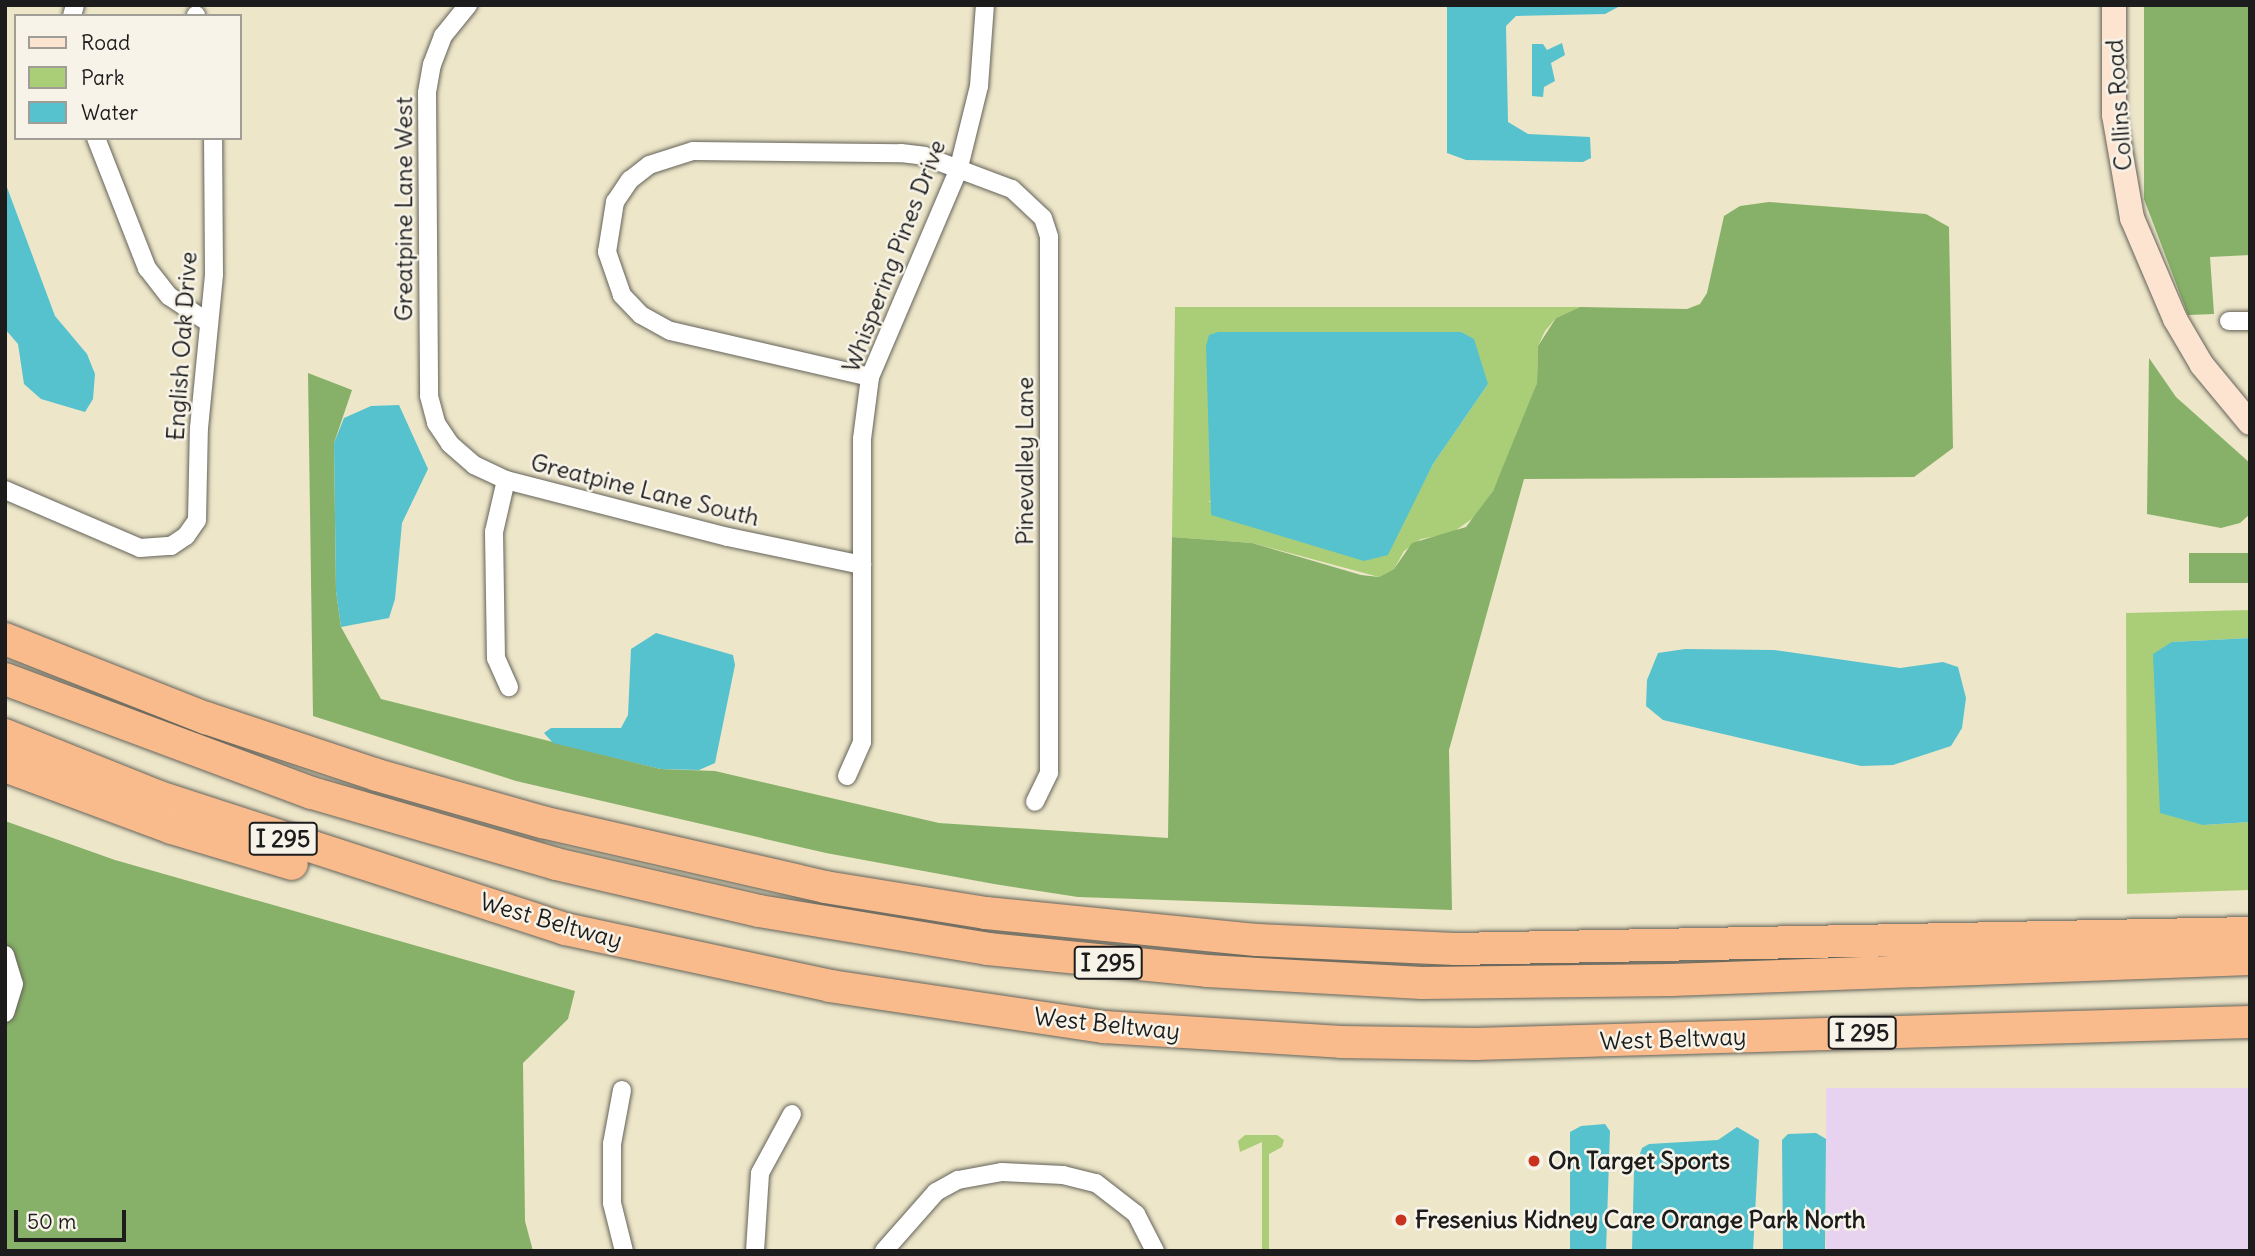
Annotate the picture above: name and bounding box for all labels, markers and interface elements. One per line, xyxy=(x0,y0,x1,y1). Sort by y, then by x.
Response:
legend xyxy=(14,14,242,140)
text: Road xyxy=(81,29,130,56)
street label: Collins Road xyxy=(2100,38,2138,172)
text: Park xyxy=(81,64,124,91)
street label: Greatpine Lane West xyxy=(390,97,418,321)
text: Water xyxy=(81,99,138,126)
street label: Whispering Pines Drive xyxy=(836,136,952,376)
street label: English Oak Drive xyxy=(161,250,203,442)
street label: Pinevalley Lane xyxy=(1011,377,1039,545)
street label: Greatpine Lane South xyxy=(528,448,762,532)
road number: I 295 xyxy=(248,820,318,859)
street label: West Beltway xyxy=(476,887,626,955)
road number: I 295 xyxy=(1073,944,1143,982)
street label: West Beltway xyxy=(1033,1002,1181,1046)
road number: I 295 xyxy=(1827,1014,1897,1052)
street label: West Beltway xyxy=(1599,1022,1747,1056)
place label: On Target Sports xyxy=(1548,1147,1730,1175)
marker: On Target Sports xyxy=(1526,1153,1542,1169)
scale bar xyxy=(18,1196,130,1240)
place label: Fresenius Kidney Care Orange Park North xyxy=(1415,1206,1866,1234)
text: 50 m xyxy=(27,1208,76,1235)
marker: Fresenius Kidney Care Orange Park North xyxy=(1393,1212,1409,1228)

